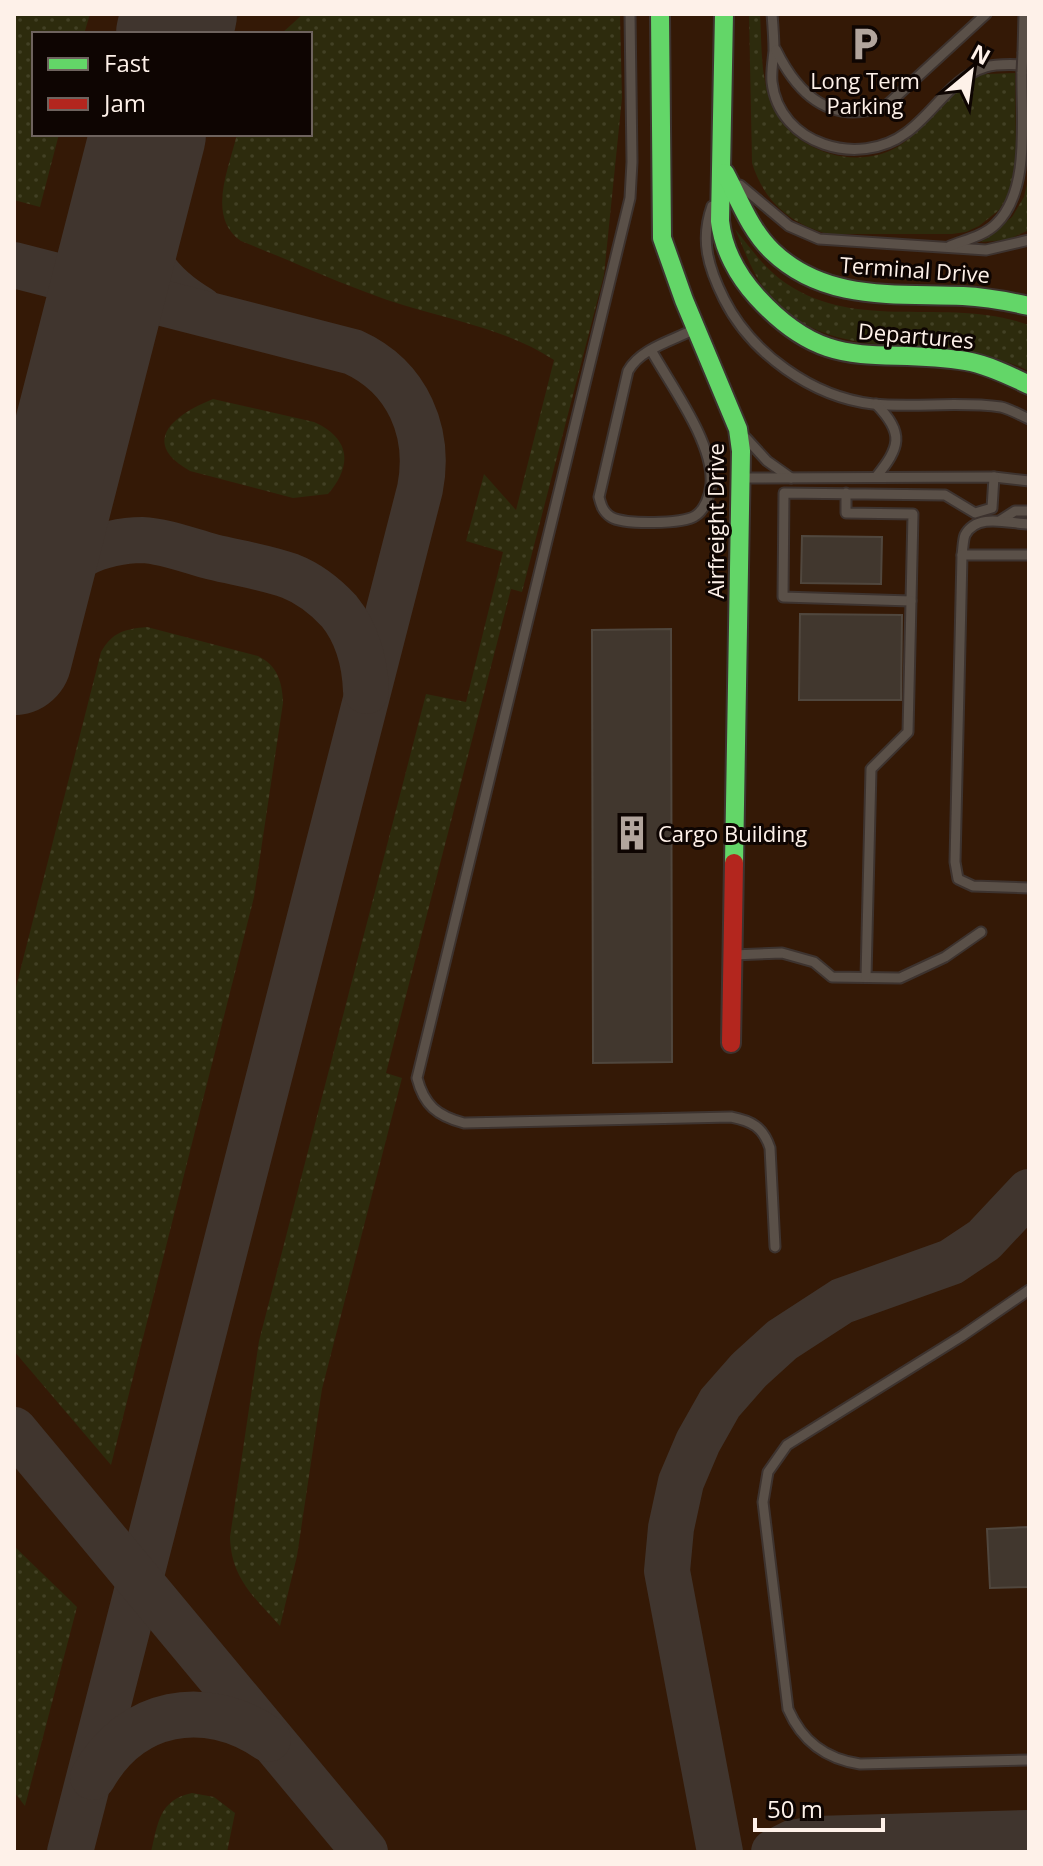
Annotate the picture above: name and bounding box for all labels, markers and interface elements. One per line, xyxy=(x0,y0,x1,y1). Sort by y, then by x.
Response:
parking icon: Long Term Parking xyxy=(846,25,884,63)
legend xyxy=(32,32,312,136)
north arrow xyxy=(931,32,1011,112)
text: N xyxy=(966,36,996,71)
text: Fast xyxy=(104,46,150,79)
place label: Long Term Parking xyxy=(810,65,920,120)
text: Jam xyxy=(102,86,146,119)
street label: Terminal Drive xyxy=(839,249,991,289)
street label: Departures xyxy=(857,315,975,355)
street label: Airfreight Drive xyxy=(700,443,730,599)
building icon: Cargo Building xyxy=(613,814,651,852)
place label: Cargo Building xyxy=(658,818,807,848)
scale bar xyxy=(755,1782,883,1832)
text: 50 m xyxy=(767,1792,823,1825)

